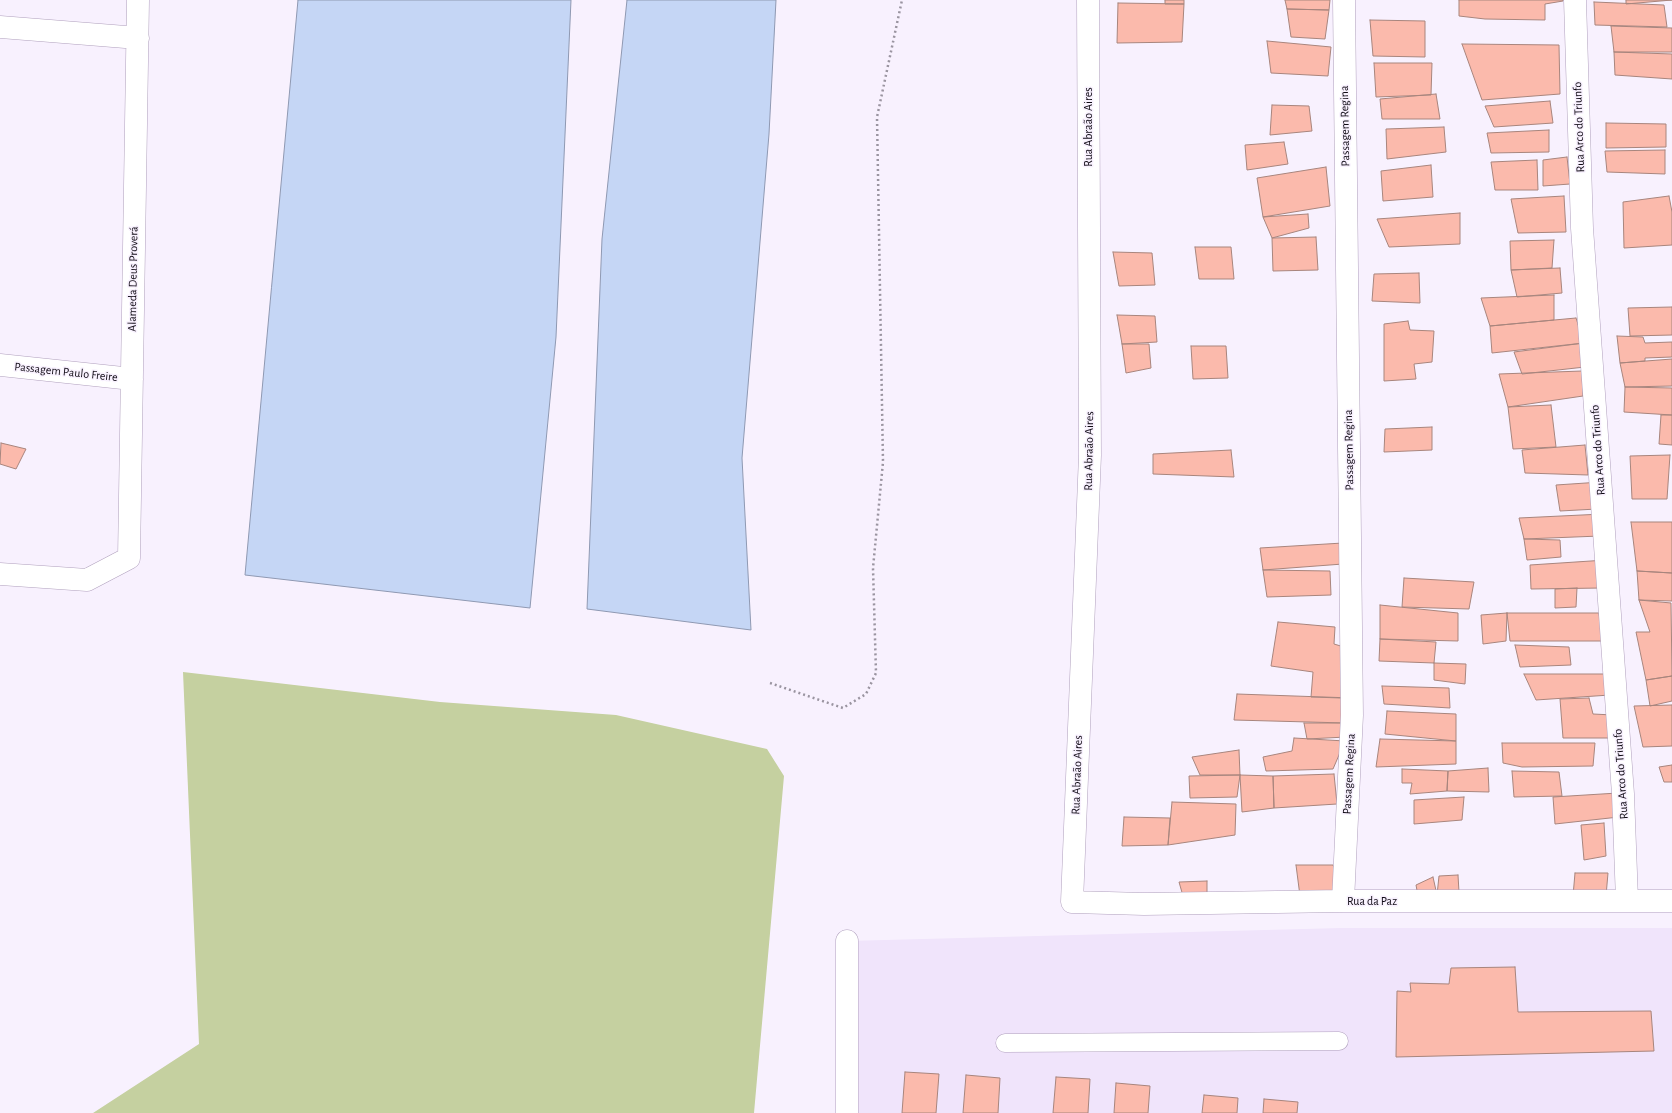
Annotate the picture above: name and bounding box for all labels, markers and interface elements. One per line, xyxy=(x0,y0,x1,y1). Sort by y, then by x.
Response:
street label: Rua Arco do Triunfo xyxy=(1570,81,1588,173)
street label: Passagem Regina xyxy=(1337,85,1353,167)
street label: Rua Abraão Aires xyxy=(1081,87,1095,167)
street label: Alameda Deus Proverá xyxy=(125,226,141,332)
street label: Passagem Paulo Freire xyxy=(14,359,118,385)
street label: Rua Arco do Triunfo xyxy=(1588,404,1608,496)
street label: Passagem Regina xyxy=(1341,409,1357,491)
street label: Rua Abraão Aires xyxy=(1081,411,1097,491)
street label: Rua Arco do Triunfo xyxy=(1611,728,1631,820)
street label: Passagem Regina xyxy=(1340,733,1358,815)
street label: Rua Abraão Aires xyxy=(1068,735,1086,815)
street label: Rua da Paz xyxy=(1347,894,1397,908)

